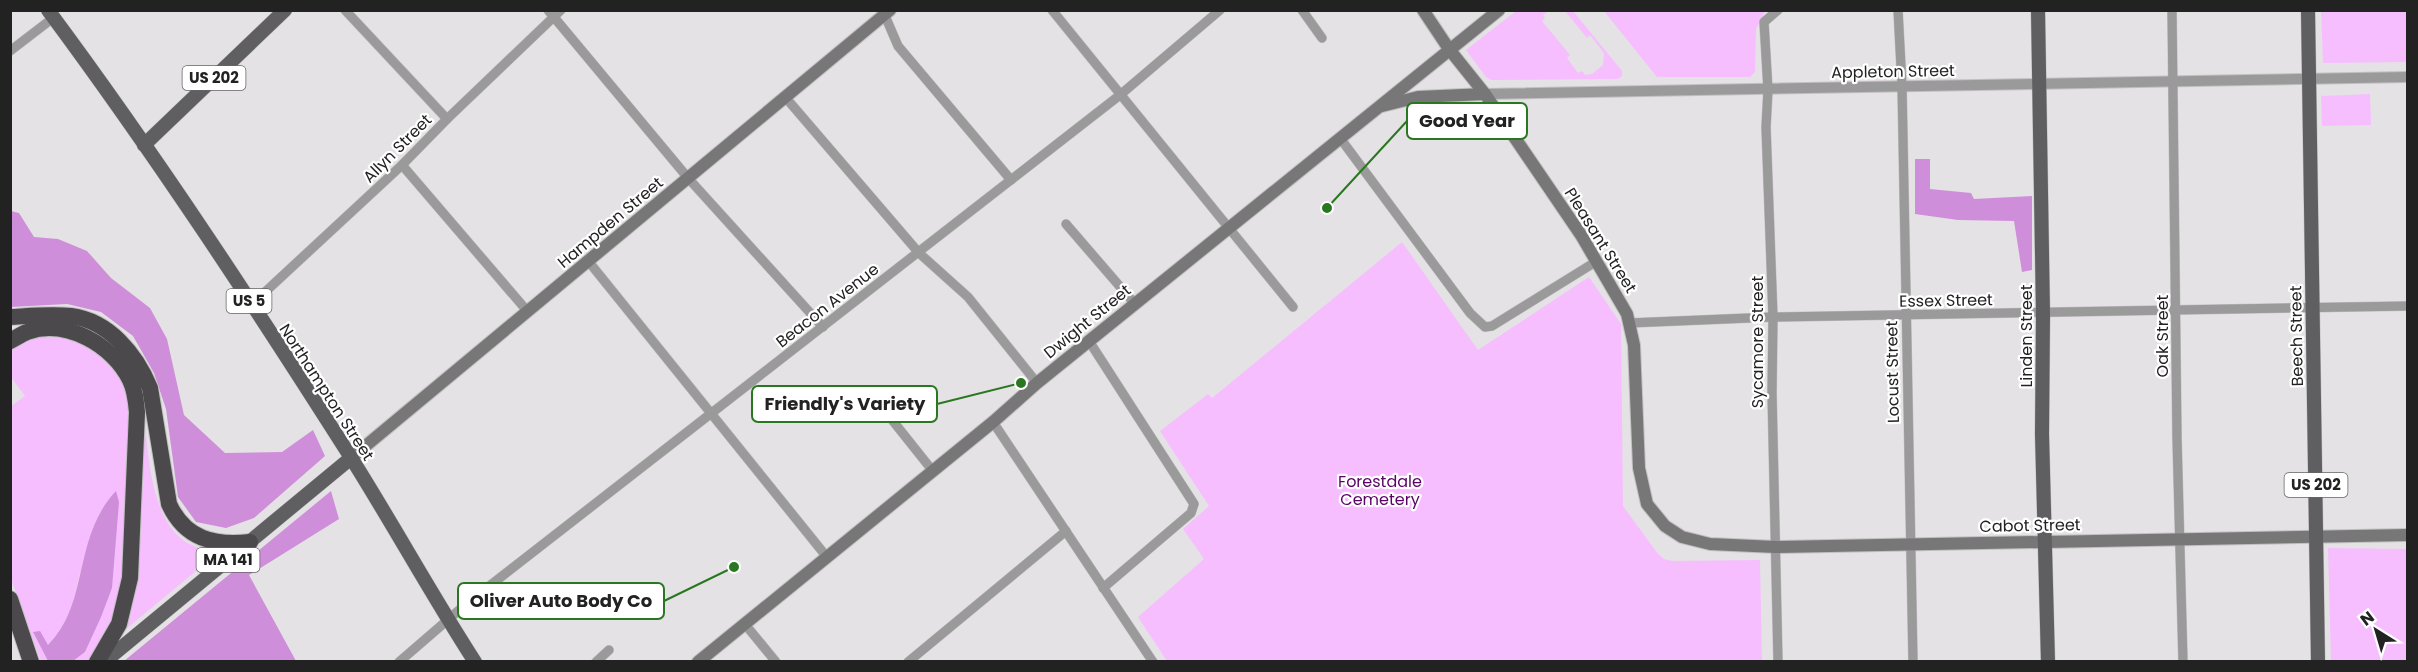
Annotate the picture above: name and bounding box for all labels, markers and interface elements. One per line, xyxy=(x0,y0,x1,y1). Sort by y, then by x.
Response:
street label: Appleton Street xyxy=(1831,59,1955,84)
road number: US 202 xyxy=(182,66,246,90)
callout: Good Year xyxy=(1407,103,1527,139)
text: Good Year xyxy=(1419,108,1515,133)
street label: Allyn Street xyxy=(358,109,437,188)
street label: Hampden Street xyxy=(553,171,668,273)
street label: Pleasant Street xyxy=(1559,183,1642,298)
street label: Beacon Avenue xyxy=(771,258,884,353)
street label: Sycamore Street xyxy=(1746,275,1769,408)
street label: Dwight Street xyxy=(1039,279,1136,364)
street label: Linden Street xyxy=(2015,284,2038,388)
street label: Beech Street xyxy=(2284,285,2309,387)
street label: Essex Street xyxy=(1899,288,1993,313)
road number: US 5 xyxy=(226,289,272,313)
street label: Oak Street xyxy=(2151,294,2174,377)
street label: Northampton Street xyxy=(274,319,380,465)
street label: Locust Street xyxy=(1880,320,1905,423)
callout: Friendly's Variety xyxy=(752,386,937,422)
text: Friendly's Variety xyxy=(765,391,926,416)
park label: Forestdale Cemetery xyxy=(1338,470,1422,511)
road number: US 202 xyxy=(2284,473,2348,497)
street label: Cabot Street xyxy=(1979,513,2081,538)
road number: MA 141 xyxy=(196,548,260,572)
callout: Oliver Auto Body Co xyxy=(458,583,664,619)
text: Oliver Auto Body Co xyxy=(470,588,652,613)
north arrow xyxy=(2346,600,2406,660)
text: N xyxy=(2356,606,2379,631)

